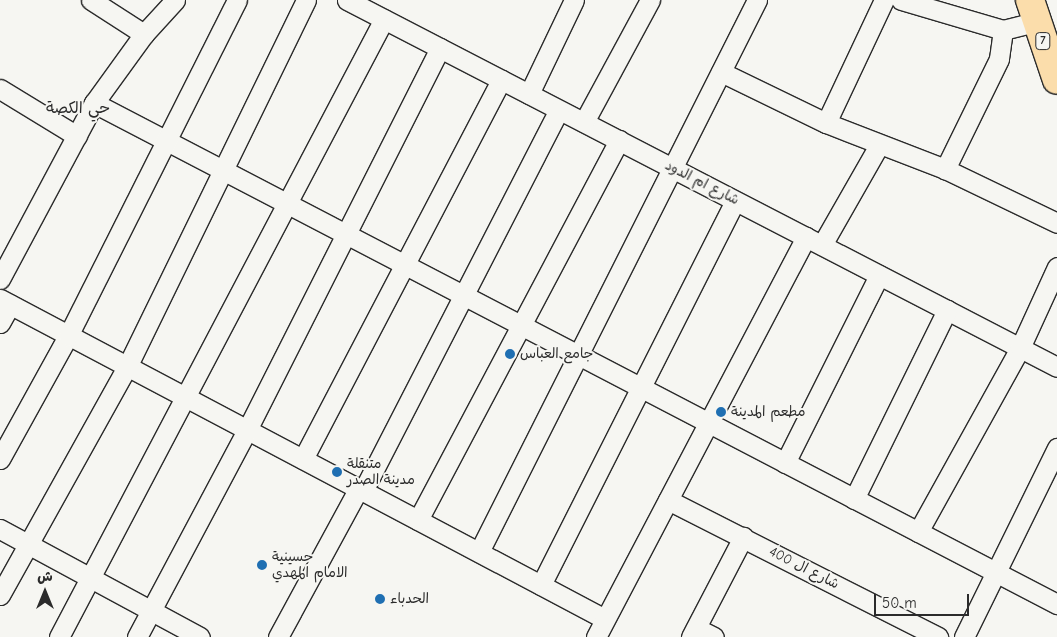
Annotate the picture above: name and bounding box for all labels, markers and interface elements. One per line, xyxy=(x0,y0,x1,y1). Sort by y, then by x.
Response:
road number: 7 xyxy=(1034,31,1052,50)
district label: حي الكصة xyxy=(46,98,110,118)
street label: شارع ام الدود xyxy=(662,157,742,209)
place label: جامع العباس xyxy=(520,346,593,362)
marker: جامع العباس xyxy=(504,348,516,360)
place label: مطعم المدينة xyxy=(731,404,806,420)
marker: مطعم المدينة xyxy=(715,406,727,418)
place label: متنقلة مدينة الصدر xyxy=(347,456,415,488)
marker: متنقلة مدينة الصدر xyxy=(331,466,343,478)
street label: شارع ال 400 xyxy=(766,543,842,593)
place label: حسينية الامام المهدي xyxy=(272,549,348,582)
marker: حسينية الامام المهدي xyxy=(256,559,268,571)
north arrow xyxy=(20,567,70,617)
text: ش xyxy=(37,568,53,585)
scale bar xyxy=(877,584,972,616)
place label: الحدباء xyxy=(390,591,429,607)
marker: الحدباء xyxy=(374,593,386,605)
text: 50 m xyxy=(882,594,917,612)

